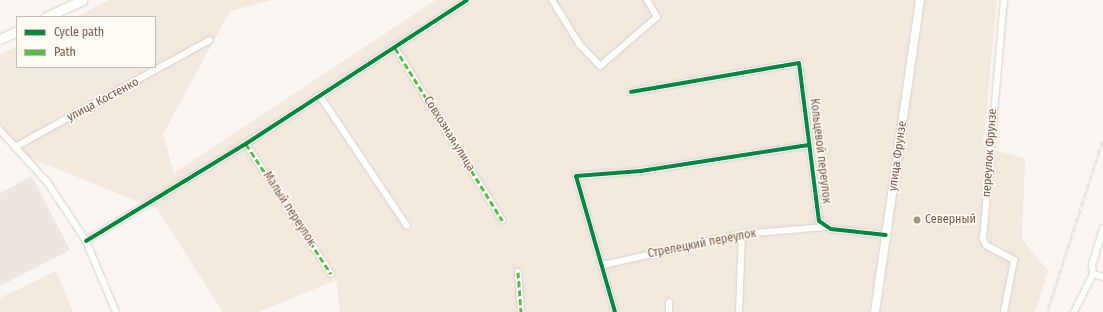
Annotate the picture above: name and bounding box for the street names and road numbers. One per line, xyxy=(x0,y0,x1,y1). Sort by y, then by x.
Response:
street label: улица Костенко xyxy=(65,75,141,125)
street label: Совхозная улица xyxy=(420,94,478,174)
street label: Кольцевой переулок xyxy=(806,98,834,204)
street label: переулок Фрунзе xyxy=(980,108,1000,198)
street label: улица Фрунзе xyxy=(886,120,910,192)
street label: Малый переулок xyxy=(260,169,318,249)
street label: Стрелецкий переулок xyxy=(647,226,757,262)

